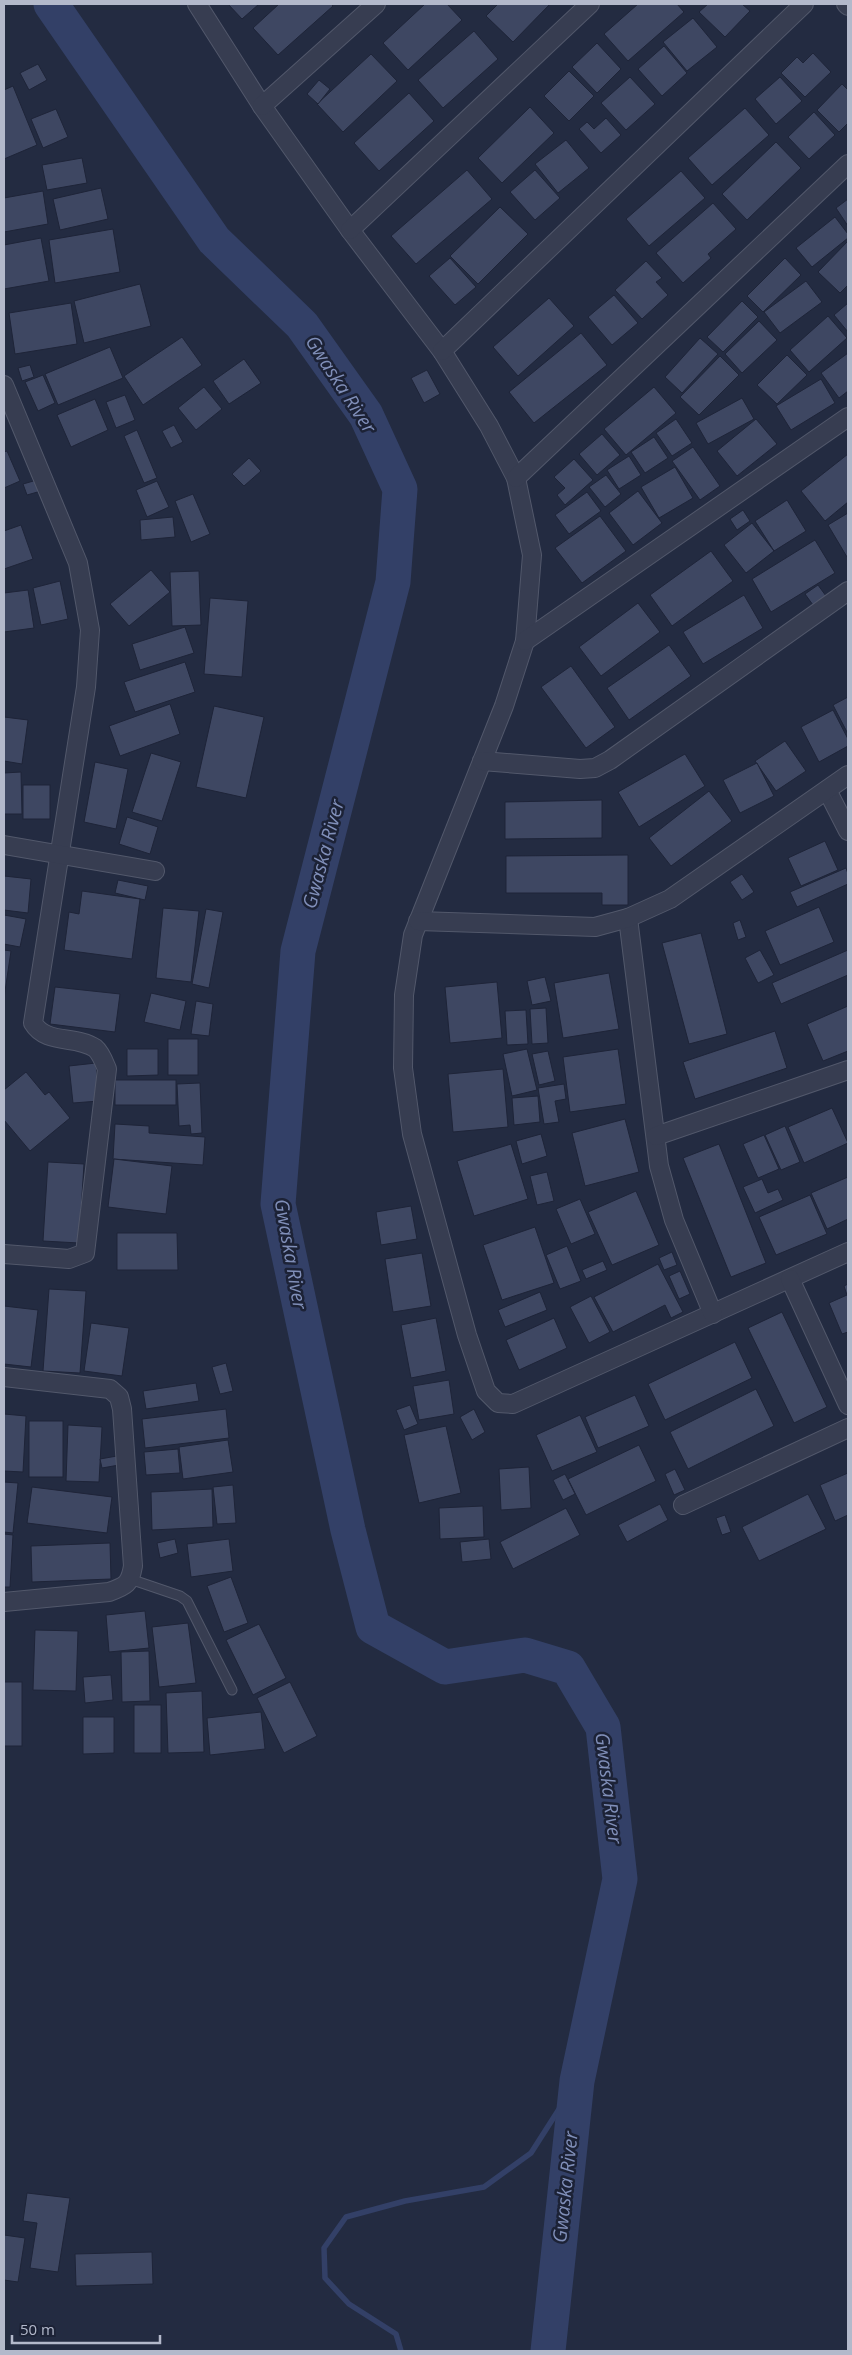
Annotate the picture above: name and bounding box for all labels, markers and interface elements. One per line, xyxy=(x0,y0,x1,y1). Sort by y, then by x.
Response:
water label: Gwaska River xyxy=(300,330,383,439)
water label: Gwaska River xyxy=(296,795,350,911)
water label: Gwaska River xyxy=(268,1197,314,1313)
water label: Gwaska River xyxy=(589,1731,629,1847)
water label: Gwaska River xyxy=(546,2129,584,2244)
scale bar xyxy=(12,2312,160,2344)
text: 50 m xyxy=(20,2319,55,2339)

